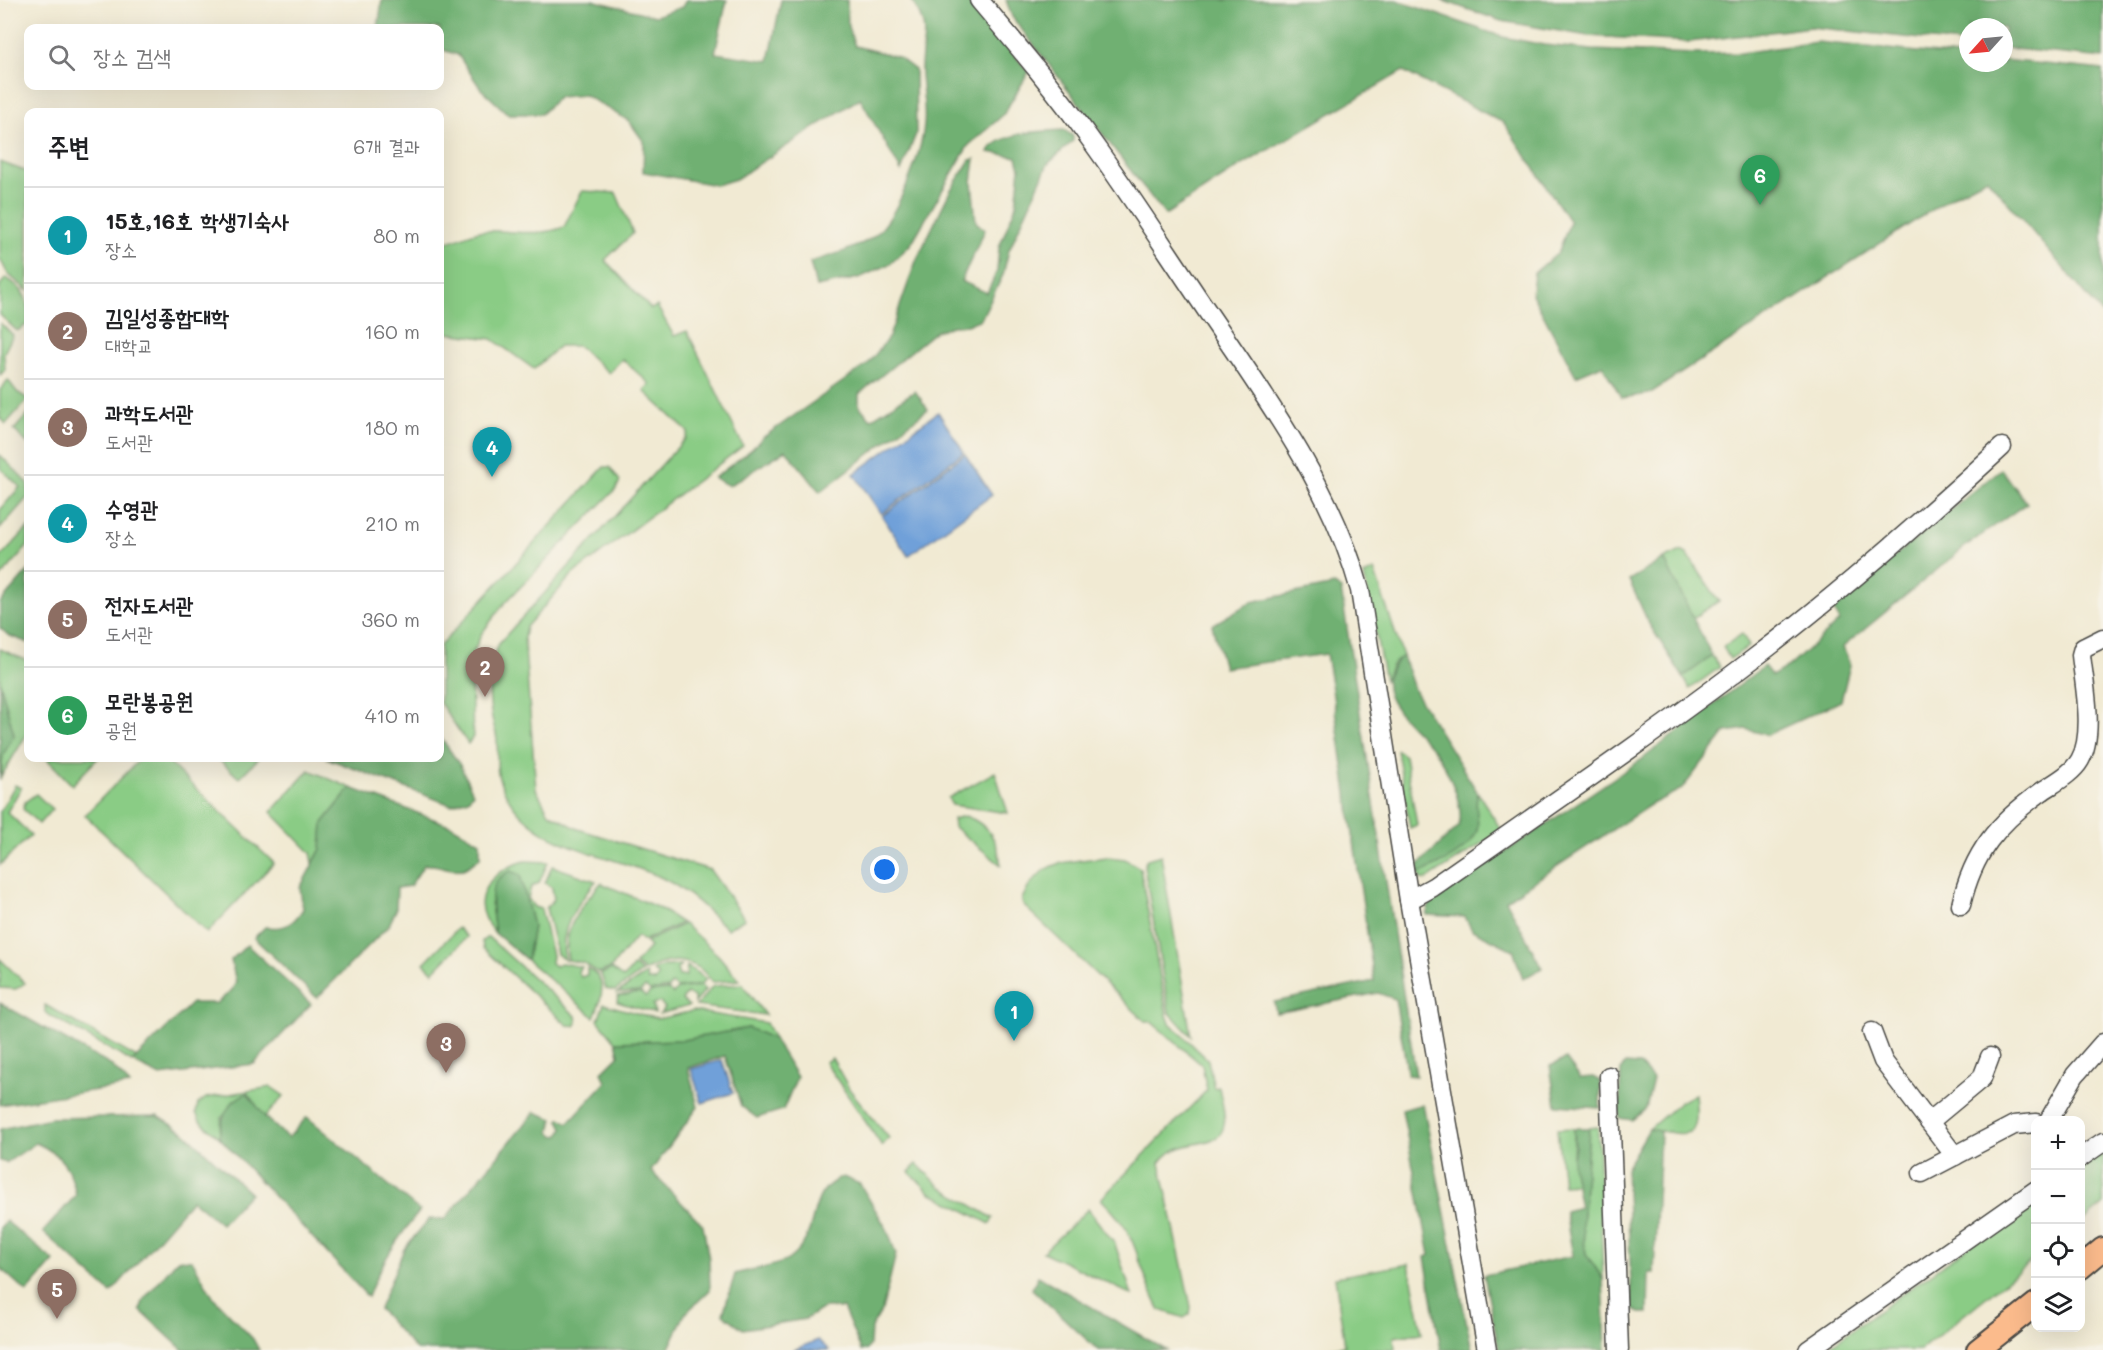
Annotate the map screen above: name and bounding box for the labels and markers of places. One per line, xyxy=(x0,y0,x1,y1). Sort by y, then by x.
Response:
pin: 6 xyxy=(1740,156,1780,205)
pin: 4 xyxy=(472,428,512,477)
pin: 2 xyxy=(466,648,504,697)
pin: 1 xyxy=(994,992,1034,1041)
pin: 3 xyxy=(426,1024,466,1073)
pin: 5 xyxy=(38,1270,76,1319)

